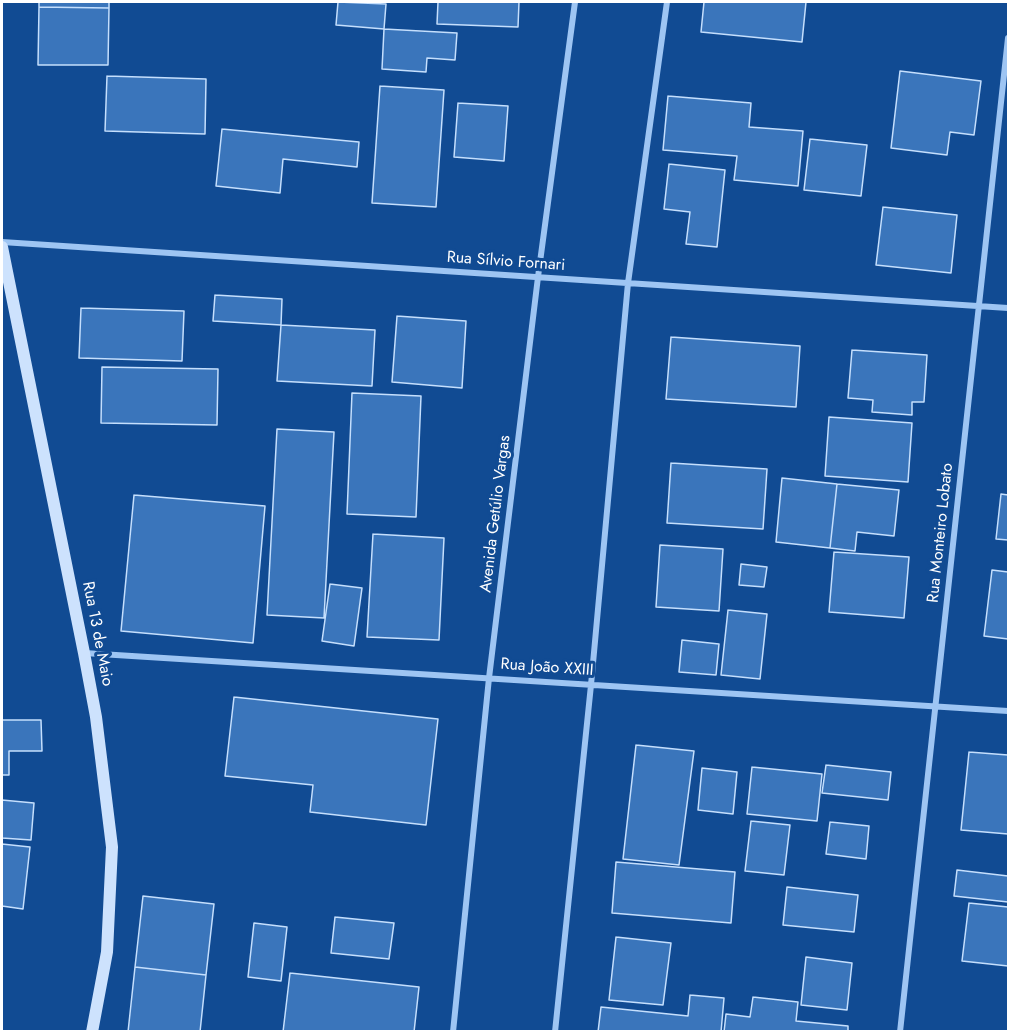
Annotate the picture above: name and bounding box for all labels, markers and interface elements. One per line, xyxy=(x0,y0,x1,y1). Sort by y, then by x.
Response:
street label: Rua Sílvio Fornari xyxy=(446,248,566,276)
street label: Avenida Getúlio Vargas xyxy=(477,434,515,594)
street label: Rua Monteiro Lobato xyxy=(924,462,958,604)
street label: Rua 13 de Maio xyxy=(77,580,117,688)
street label: Rua João XXIII xyxy=(500,655,594,681)

